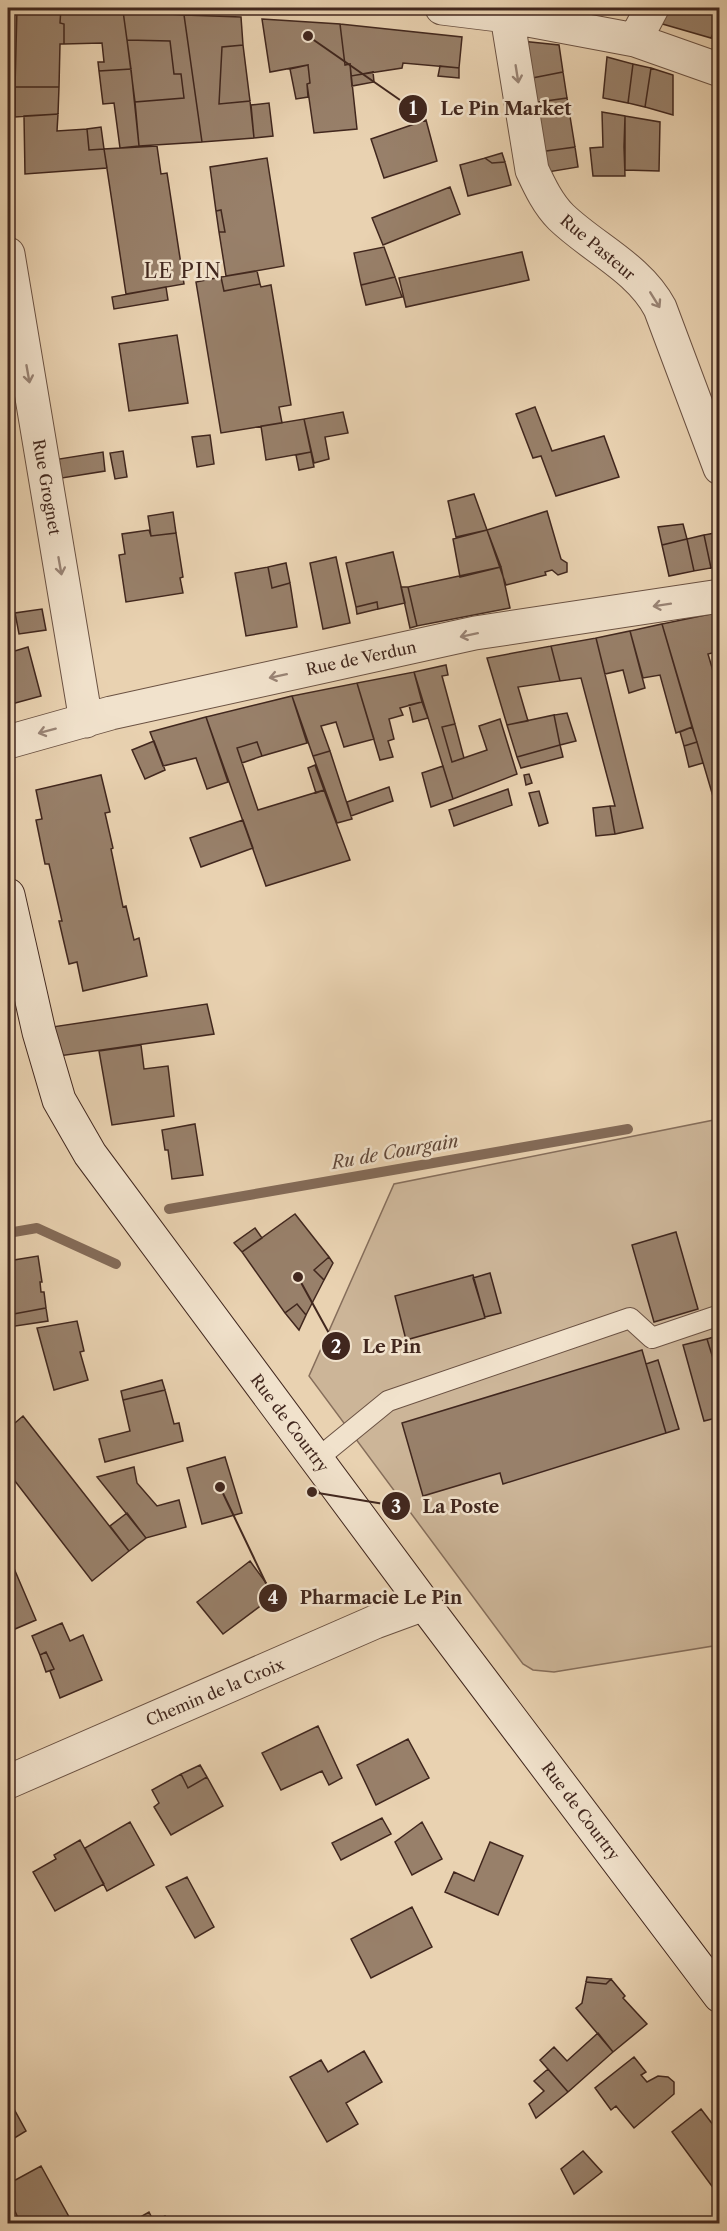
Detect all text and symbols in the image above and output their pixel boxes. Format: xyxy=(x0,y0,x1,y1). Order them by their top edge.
one-way arrow xyxy=(511,63,522,83)
callout: Le Pin Market xyxy=(398,91,583,127)
text: 1 xyxy=(409,98,417,120)
text: Le Pin Market xyxy=(441,98,572,120)
street label: Rue Pasteur xyxy=(556,210,640,284)
district label: LE PIN xyxy=(144,259,222,283)
one-way arrow xyxy=(649,291,661,308)
one-way arrow xyxy=(22,363,33,383)
street label: Rue Grognet xyxy=(29,437,65,537)
one-way arrow xyxy=(55,556,66,575)
one-way arrow xyxy=(652,599,672,610)
one-way arrow xyxy=(460,629,479,641)
street label: Rue de Verdun xyxy=(304,637,418,679)
one-way arrow xyxy=(269,671,289,682)
one-way arrow xyxy=(37,726,56,738)
water label: Ru de Courgain xyxy=(328,1130,460,1174)
callout: Le Pin xyxy=(321,1328,433,1364)
text: 2 xyxy=(331,1336,341,1358)
text: Le Pin xyxy=(363,1336,422,1358)
street label: Rue de Courtry xyxy=(247,1370,334,1477)
callout: La Poste xyxy=(381,1488,512,1524)
text: 3 xyxy=(391,1496,401,1518)
text: La Poste xyxy=(423,1496,500,1518)
callout: Pharmacie Le Pin xyxy=(258,1580,475,1616)
text: 4 xyxy=(268,1587,278,1609)
text: Pharmacie Le Pin xyxy=(300,1587,463,1609)
street label: Chemin de la Croix xyxy=(143,1654,288,1730)
street label: Rue de Courtry xyxy=(538,1758,625,1865)

